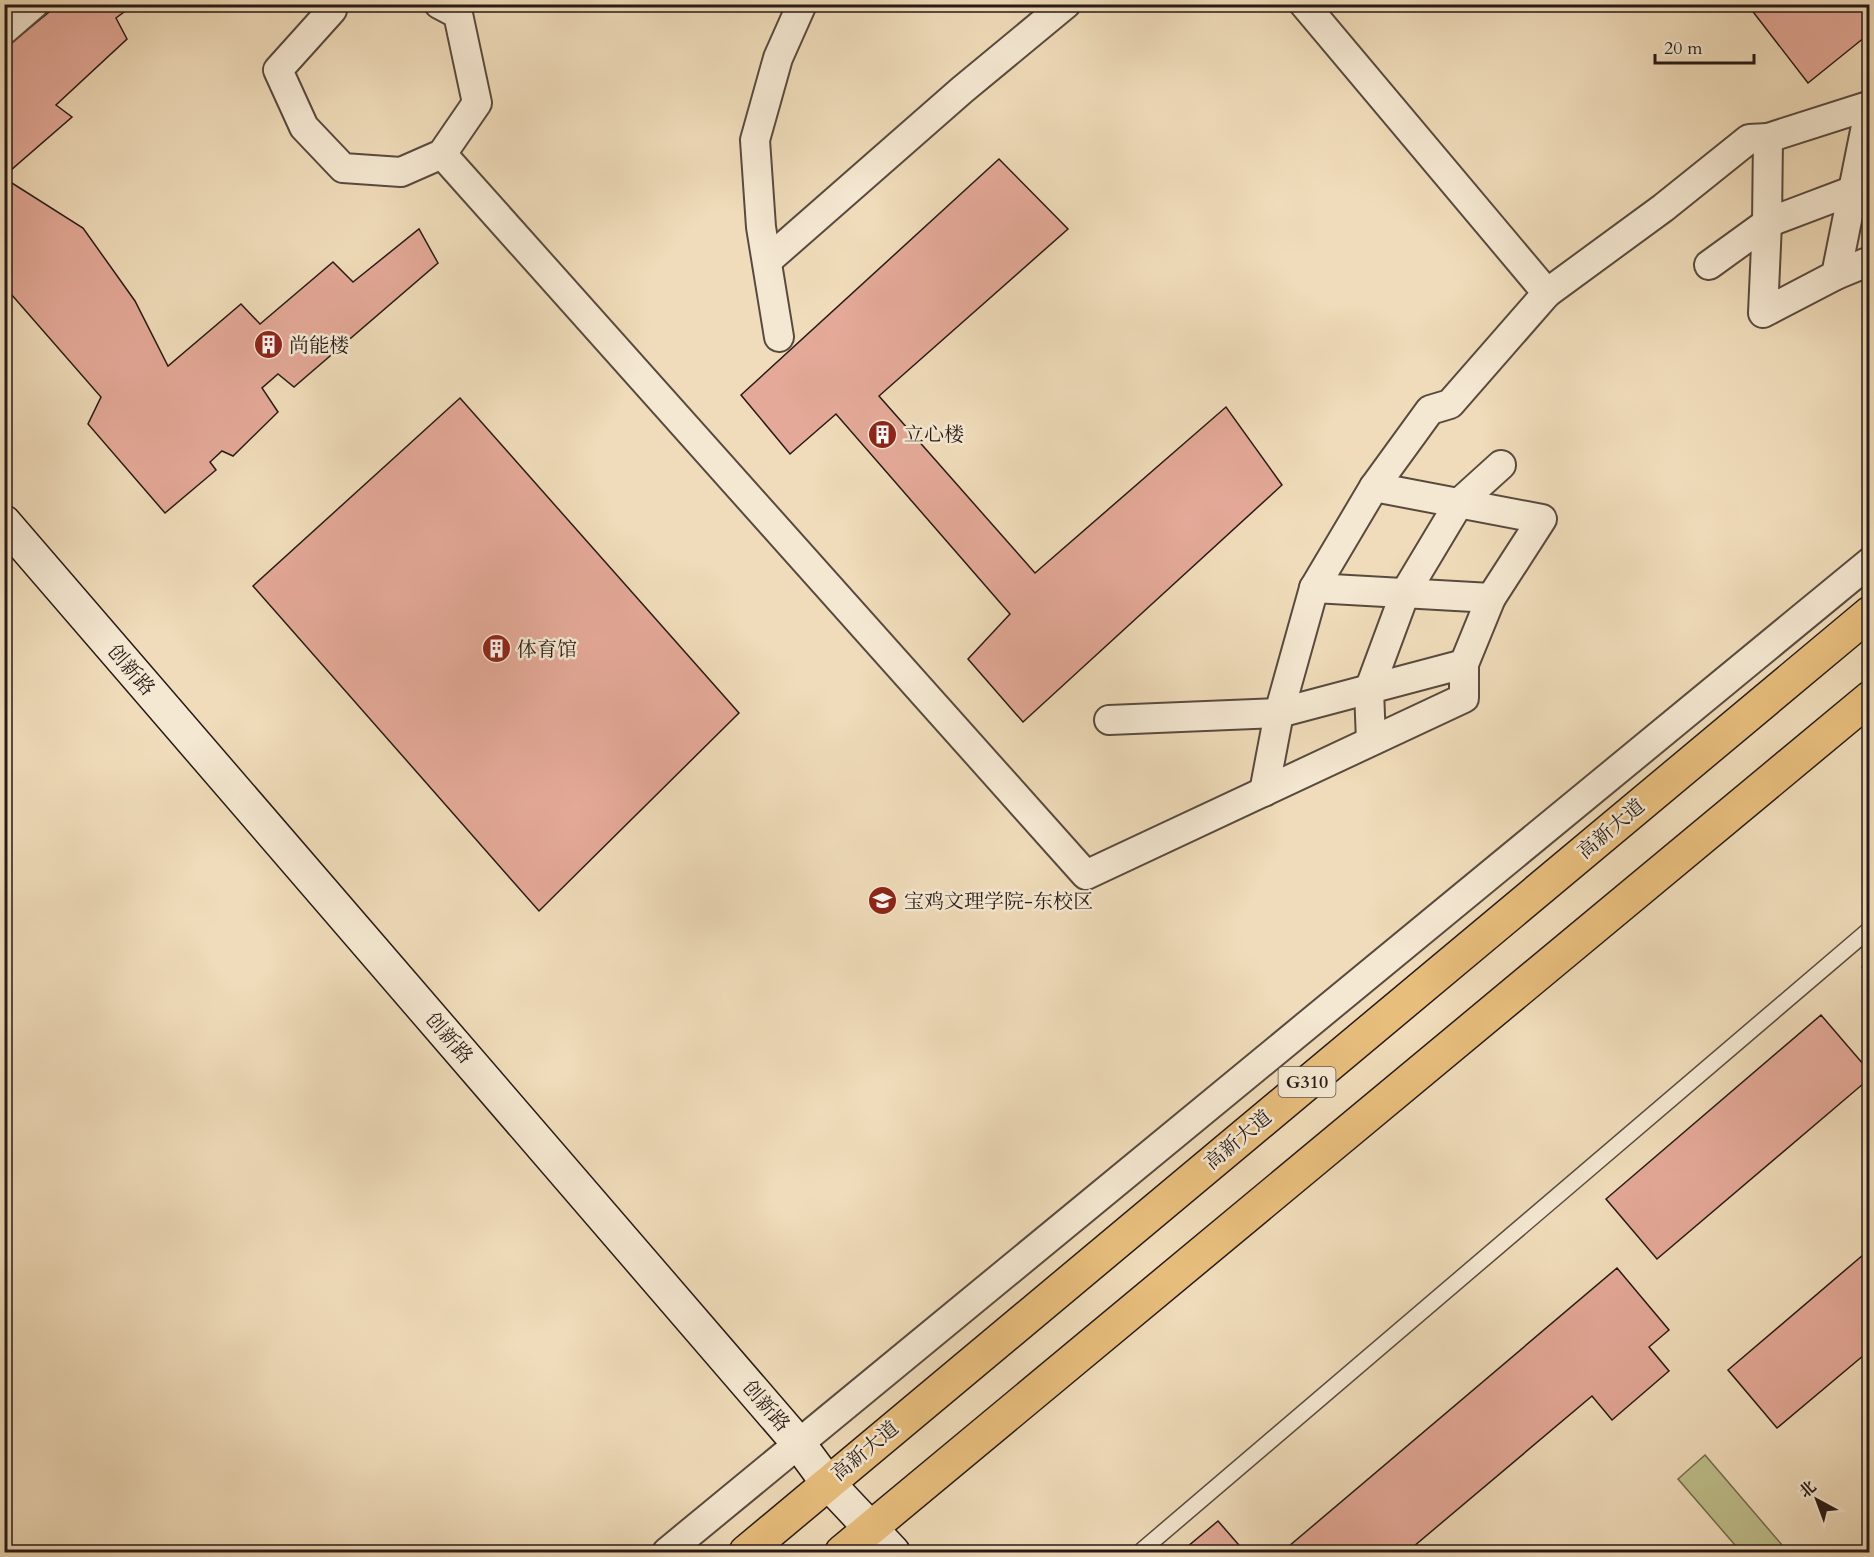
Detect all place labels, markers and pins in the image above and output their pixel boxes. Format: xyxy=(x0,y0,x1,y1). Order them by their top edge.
building icon: 尚能楼 xyxy=(252,329,284,361)
place label: 尚能楼 xyxy=(289,332,349,359)
building icon: 立心楼 xyxy=(867,418,899,450)
place label: 立心楼 xyxy=(904,421,964,448)
building icon: 体育馆 xyxy=(480,633,512,665)
place label: 体育馆 xyxy=(517,636,577,663)
school or university icon: 宝鸡文理学院-东校区 xyxy=(867,885,899,917)
place label: 宝鸡文理学院-东校区 xyxy=(904,888,1093,915)

